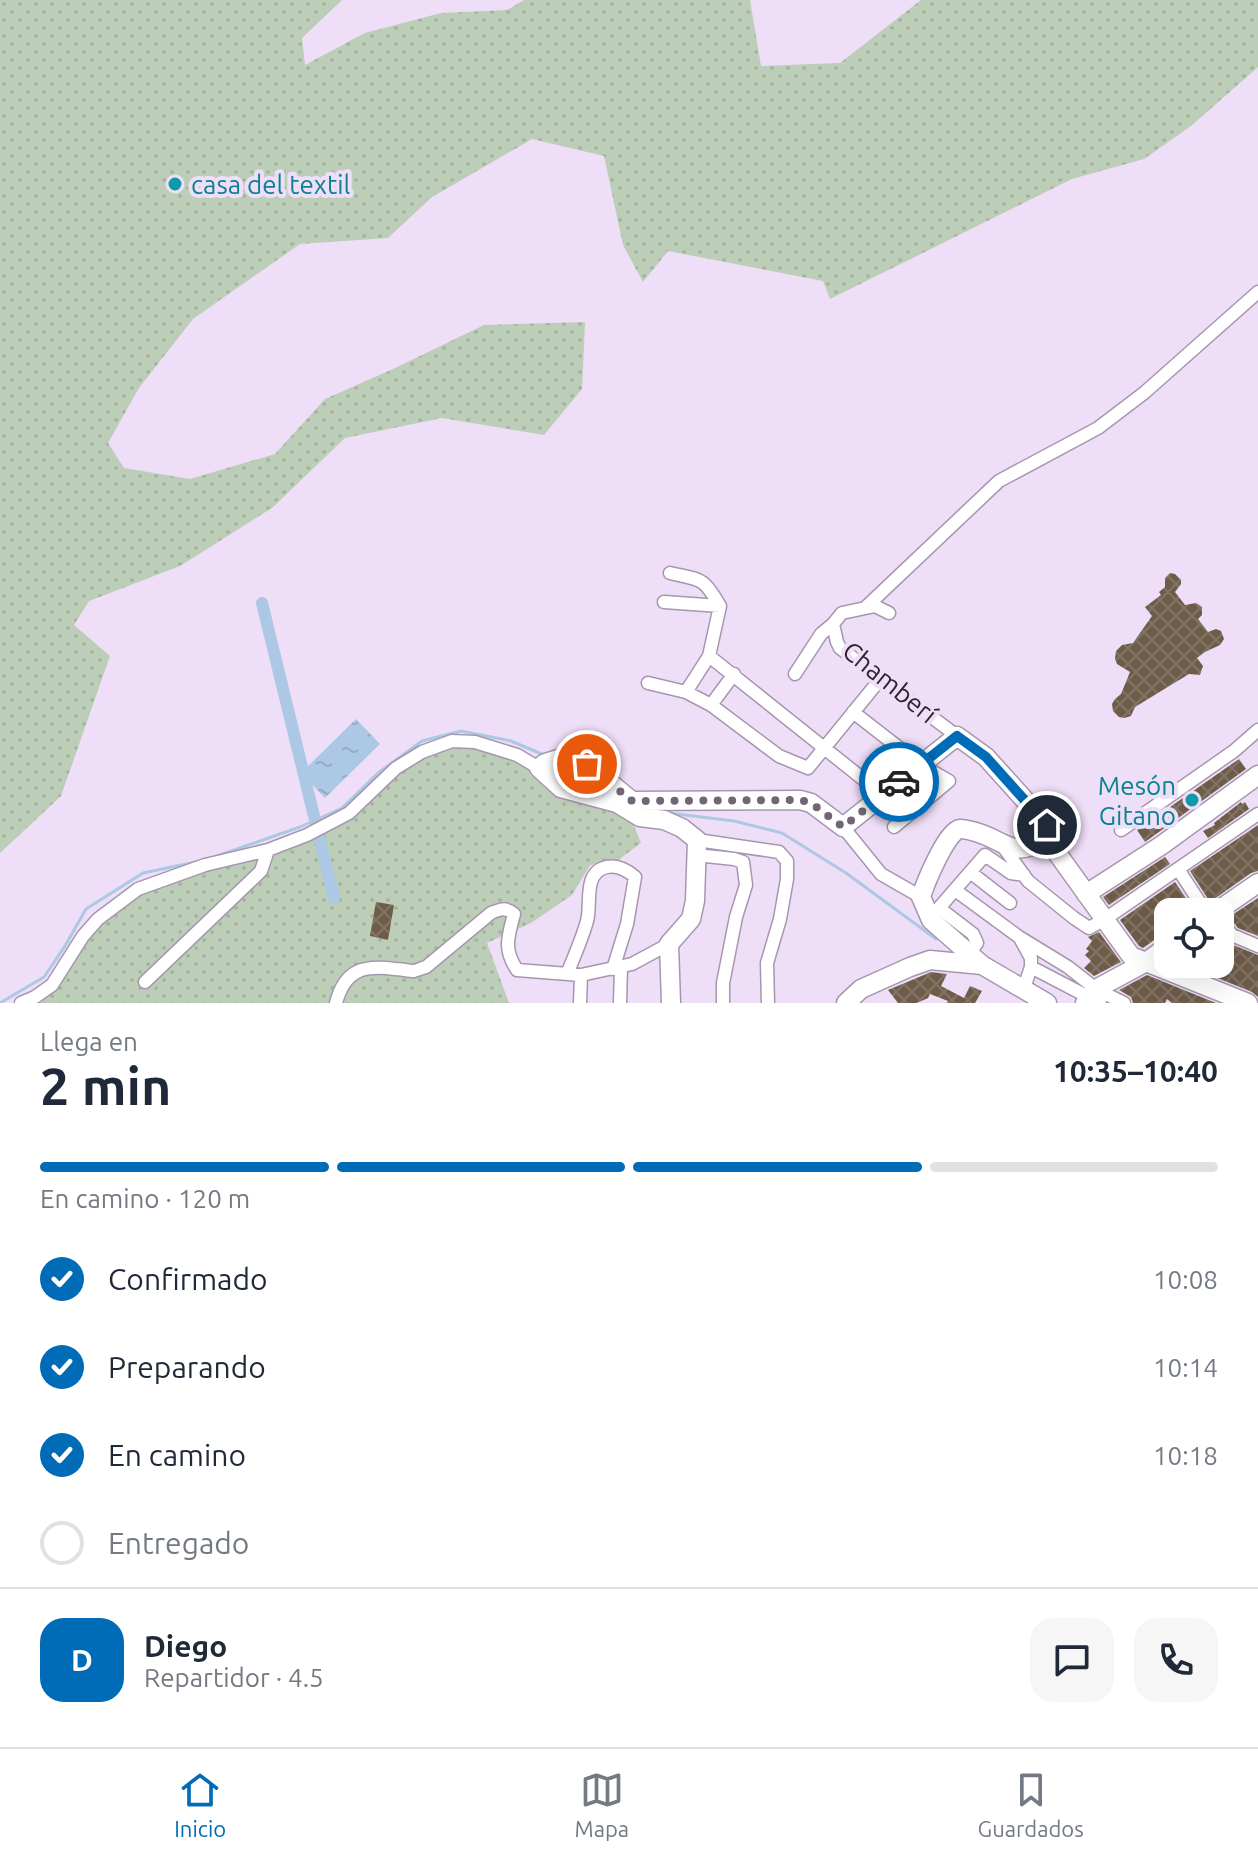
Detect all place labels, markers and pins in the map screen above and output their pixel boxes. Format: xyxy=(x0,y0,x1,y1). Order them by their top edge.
place label: casa del textil xyxy=(191,170,350,199)
marker: casa del textil xyxy=(166,175,184,193)
pin xyxy=(553,730,621,798)
place label: Mesón Gitano xyxy=(1098,771,1176,830)
pin xyxy=(1013,791,1081,859)
marker: Mesón Gitano xyxy=(1183,791,1201,809)

